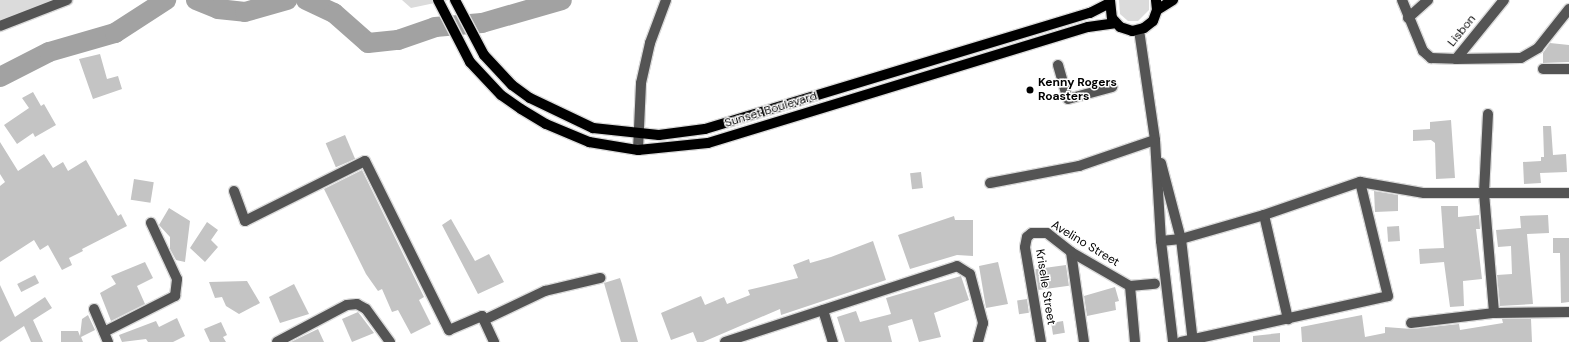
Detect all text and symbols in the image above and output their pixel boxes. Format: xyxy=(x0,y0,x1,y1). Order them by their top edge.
street label: Lisbon xyxy=(1445,12,1479,50)
place label: Kenny Rogers Roasters xyxy=(1038,76,1117,104)
marker: Kenny Rogers Roasters xyxy=(1025,85,1035,95)
street label: Sunset Boulevard xyxy=(723,89,819,131)
street label: Avelino Street xyxy=(1048,218,1122,270)
street label: Kriselle Street xyxy=(1032,248,1058,326)

